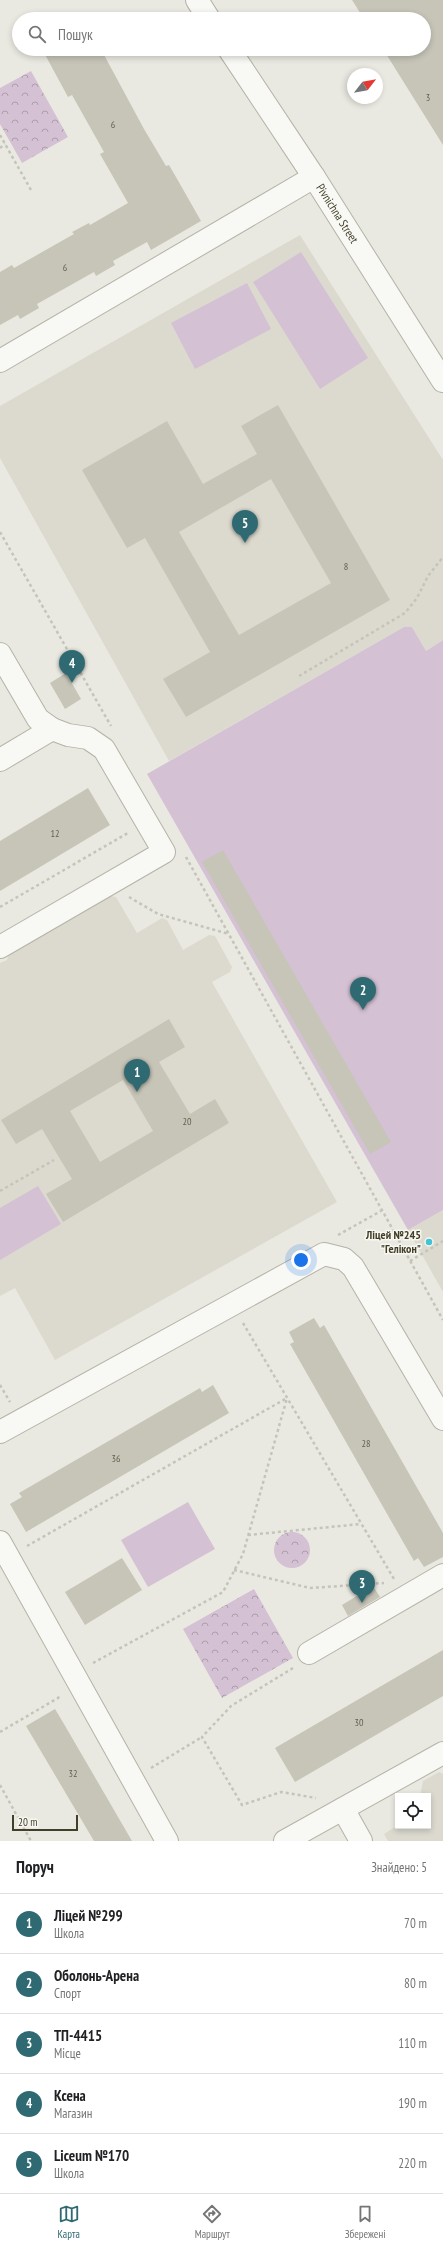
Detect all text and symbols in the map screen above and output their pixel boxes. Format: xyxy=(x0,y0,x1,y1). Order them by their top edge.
search box xyxy=(12,12,431,56)
icon: search xyxy=(26,23,48,45)
text: Пошук xyxy=(58,25,93,44)
north arrow xyxy=(347,68,383,104)
house number: 3 xyxy=(426,91,430,104)
house number: 6 xyxy=(111,118,116,131)
street label: Pivnichna Street xyxy=(313,181,362,247)
house number: 6 xyxy=(63,261,68,274)
pin: 5 xyxy=(232,510,258,543)
house number: 8 xyxy=(344,560,348,573)
pin: 4 xyxy=(59,650,85,683)
house number: 12 xyxy=(51,827,60,840)
pin: 2 xyxy=(350,977,376,1010)
pin: 1 xyxy=(124,1059,150,1092)
house number: 20 xyxy=(183,1115,192,1128)
place label: Ліцей №245 "Гелікон" xyxy=(365,1227,421,1256)
marker: Ліцей №245 "Гелікон" xyxy=(424,1237,434,1247)
your location xyxy=(291,1250,311,1270)
house number: 28 xyxy=(362,1437,371,1450)
house number: 36 xyxy=(112,1452,121,1465)
pin: 3 xyxy=(349,1570,375,1603)
house number: 30 xyxy=(355,1716,364,1729)
house number: 32 xyxy=(69,1767,78,1780)
map controls xyxy=(395,1793,431,1829)
button: locate xyxy=(395,1793,431,1829)
scale bar xyxy=(12,1813,78,1832)
text: 20 m xyxy=(18,1815,37,1829)
text: Поруч xyxy=(16,1856,54,1878)
text: Знайдено: 5 xyxy=(371,1859,427,1876)
text: Ліцей №299 xyxy=(54,1906,123,1925)
text: 1 xyxy=(26,1915,32,1932)
text: 70 m xyxy=(404,1915,427,1932)
text: Школа xyxy=(54,1925,84,1942)
text: Оболонь-Арена xyxy=(54,1966,139,1985)
text: 2 xyxy=(26,1975,32,1992)
text: 80 m xyxy=(404,1975,427,1992)
text: Спорт xyxy=(54,1985,81,2002)
text: ТП-4415 xyxy=(54,2026,102,2045)
text: 3 xyxy=(26,2035,32,2052)
text: 110 m xyxy=(398,2035,427,2052)
text: Місце xyxy=(54,2045,81,2062)
text: Ксена xyxy=(54,2086,86,2105)
text: 4 xyxy=(26,2095,32,2112)
text: 190 m xyxy=(398,2095,427,2112)
text: Магазин xyxy=(54,2105,92,2122)
text: Liceum №170 xyxy=(54,2146,129,2165)
text: 5 xyxy=(26,2155,32,2172)
text: 220 m xyxy=(398,2155,427,2172)
text: Школа xyxy=(54,2165,84,2182)
tab: Карта xyxy=(57,2203,80,2241)
tab: Маршрут xyxy=(195,2203,230,2241)
tab: Збережені xyxy=(345,2203,386,2241)

